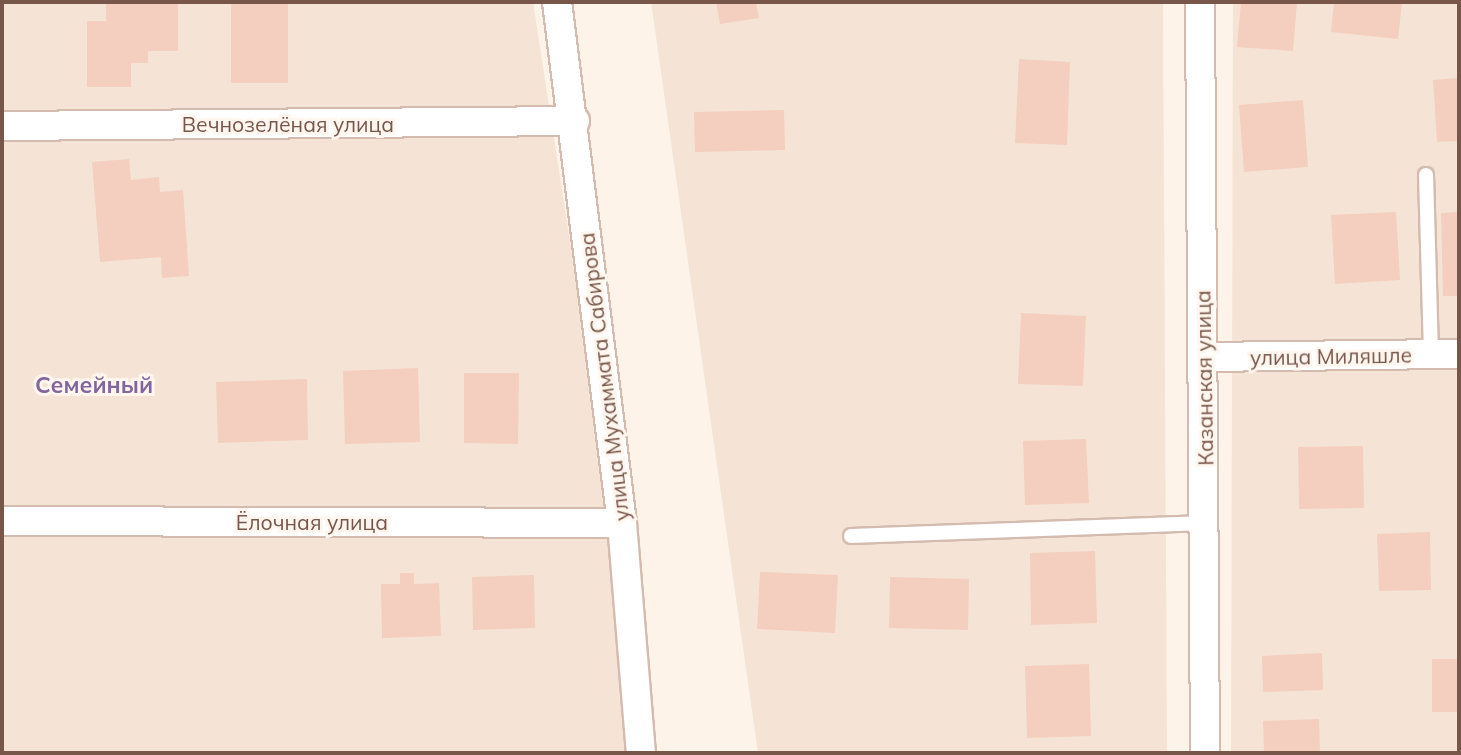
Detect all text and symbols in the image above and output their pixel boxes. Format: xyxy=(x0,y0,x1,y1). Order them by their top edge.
street label: Вечнозелёная улица xyxy=(182,111,394,137)
street label: улица Мухаммата Сабирова xyxy=(574,231,634,523)
street label: Казанская улица xyxy=(1190,290,1218,466)
street label: улица Миляшле xyxy=(1250,342,1412,370)
district label: Семейный xyxy=(35,371,153,399)
street label: Ёлочная улица xyxy=(236,509,388,535)

